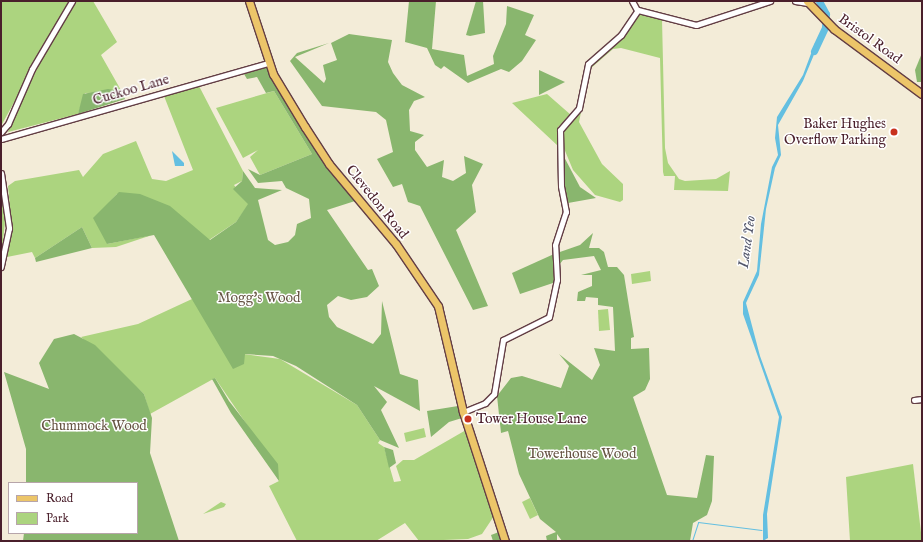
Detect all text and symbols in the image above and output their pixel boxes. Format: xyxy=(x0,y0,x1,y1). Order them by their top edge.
street label: Bristol Road xyxy=(835,10,905,68)
street label: Cuckoo Lane xyxy=(91,71,171,109)
place label: Baker Hughes Overflow Parking xyxy=(784,116,886,148)
marker: Baker Hughes Overflow Parking xyxy=(889,127,899,137)
street label: Clevedon Road xyxy=(342,162,412,242)
water label: Land Yeo xyxy=(734,215,760,269)
park label: Mogg's Wood xyxy=(218,290,300,306)
place label: Tower House Lane xyxy=(476,411,587,427)
marker: Tower House Lane xyxy=(463,414,473,424)
park label: Chummock Wood xyxy=(41,418,147,434)
park label: Towerhouse Wood xyxy=(528,446,636,462)
legend xyxy=(8,482,138,534)
text: Road xyxy=(46,491,73,506)
text: Park xyxy=(46,511,69,526)

